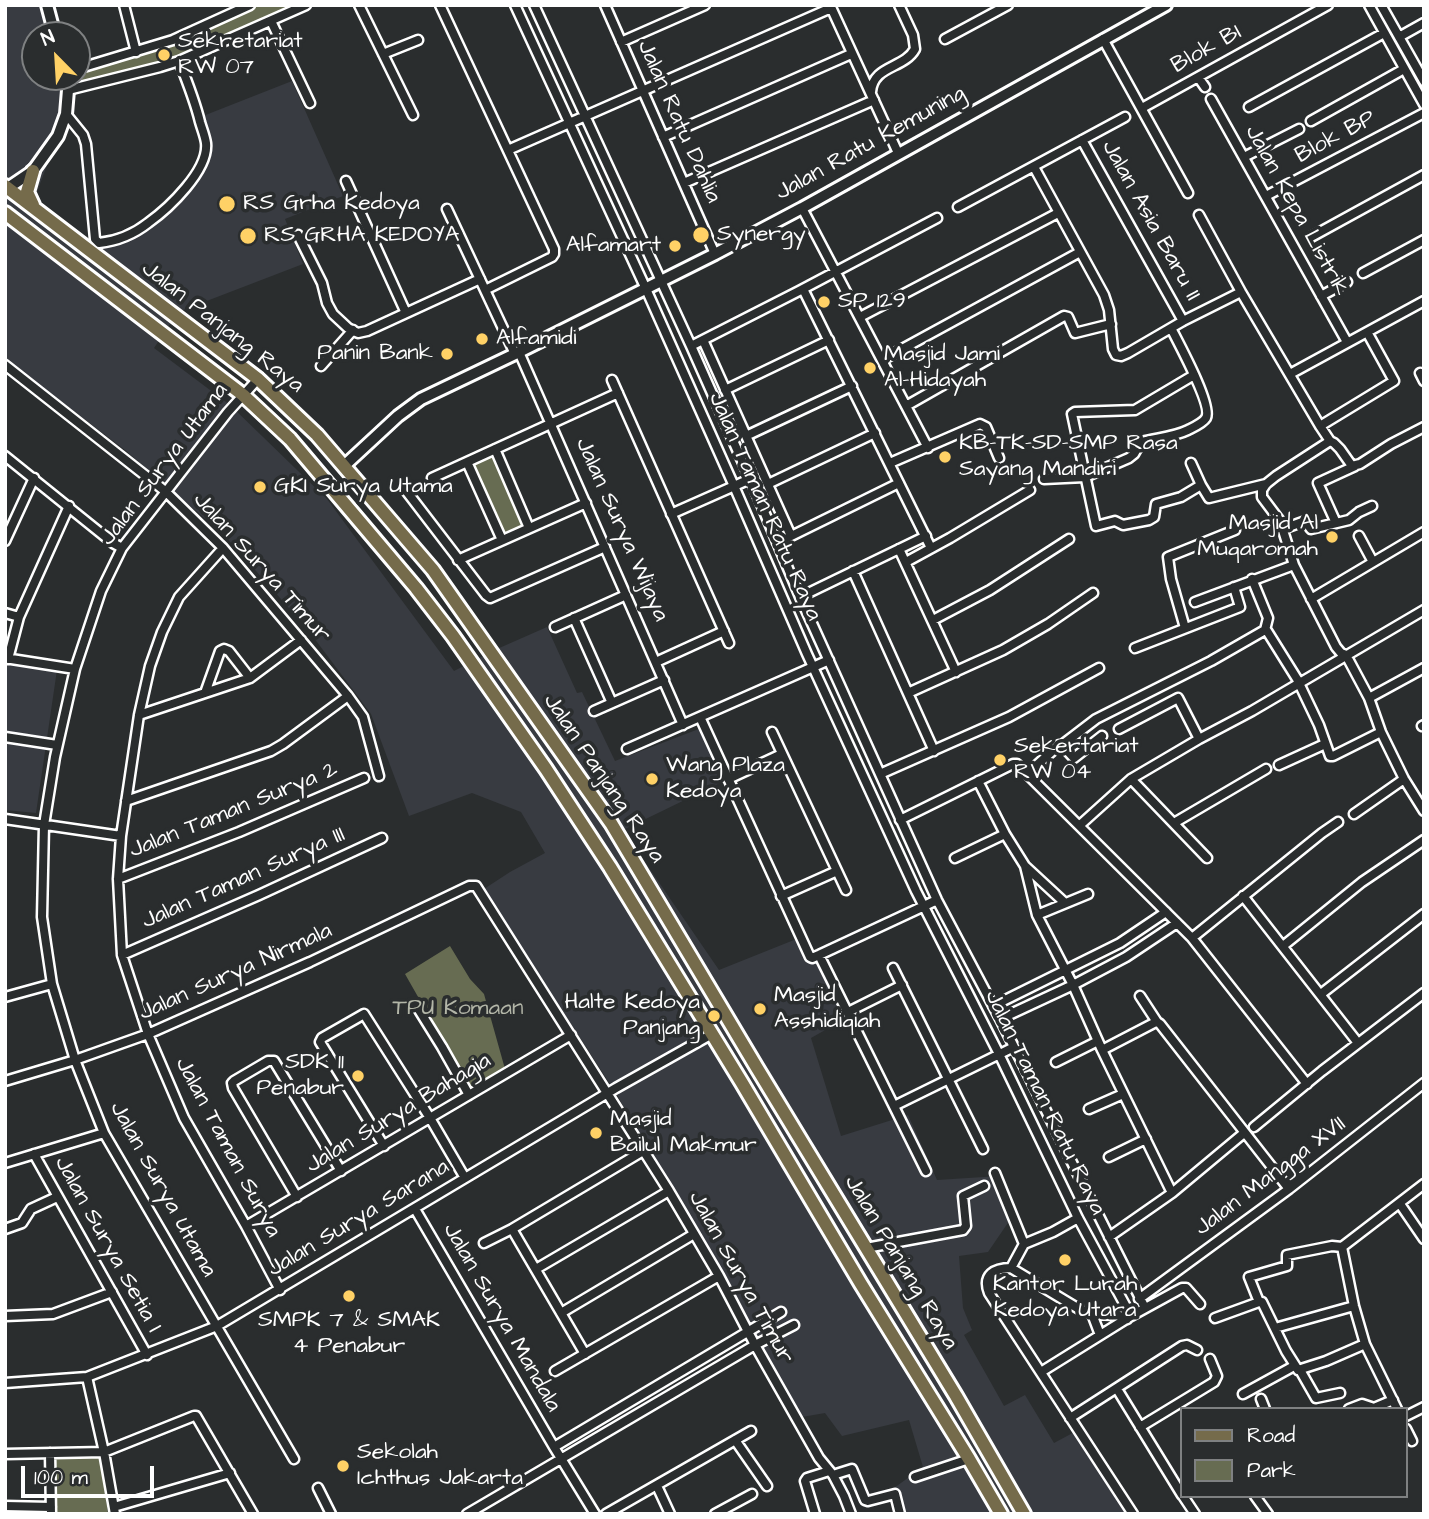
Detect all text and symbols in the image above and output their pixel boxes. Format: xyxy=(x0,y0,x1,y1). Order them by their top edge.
street label: Blok BI xyxy=(1167,19,1247,81)
north arrow xyxy=(21,21,91,91)
text: N xyxy=(37,23,59,53)
place label: Sekretariat RW 07 xyxy=(178,28,303,82)
street label: Jalan Ratu Dahlia xyxy=(630,36,726,208)
marker: Sekretariat RW 07 xyxy=(156,47,172,63)
street label: Jalan Ratu Kemuning xyxy=(771,80,971,208)
street label: Blok BP xyxy=(1291,105,1381,171)
street label: Jalan Kepa Listrik xyxy=(1238,121,1354,301)
street label: Jalan Asia Baru II xyxy=(1094,136,1206,306)
place label: RS Grha Kedoya xyxy=(243,190,420,218)
marker: RS Grha Kedoya xyxy=(217,194,237,214)
place label: Synergy xyxy=(717,221,806,249)
place label: RS GRHA KEDOYA xyxy=(264,222,459,250)
marker: Synergy xyxy=(691,225,711,245)
marker: RS GRHA KEDOYA xyxy=(238,226,258,246)
place label: Alfamart xyxy=(566,232,661,260)
marker: Alfamart xyxy=(667,238,683,254)
street label: Jalan Panjang Raya xyxy=(135,256,309,400)
place label: SP 129 xyxy=(838,288,906,316)
marker: SP 129 xyxy=(816,294,832,310)
place label: Alfamidi xyxy=(496,325,576,353)
marker: Alfamidi xyxy=(474,331,490,347)
place label: Panin Bank xyxy=(317,340,433,368)
place label: Masjid Jami Al-Hidayah xyxy=(884,341,1000,395)
marker: Panin Bank xyxy=(439,346,455,362)
marker: Masjid Jami Al-Hidayah xyxy=(862,360,878,376)
street label: Jalan Surya Utama xyxy=(95,378,235,552)
street label: Jalan Taman Ratu Raya xyxy=(701,389,827,625)
place label: KB-TK-SD-SMP Rasa Sayang Mandiri xyxy=(959,430,1178,484)
street label: Jalan Surya Wijaya xyxy=(568,434,674,626)
marker: KB-TK-SD-SMP Rasa Sayang Mandiri xyxy=(937,449,953,465)
place label: GKI Surya Utama xyxy=(274,473,453,501)
marker: GKI Surya Utama xyxy=(252,479,268,495)
street label: Jalan Surya Timur xyxy=(186,487,336,649)
place label: Masjid Al Muqaromah xyxy=(1197,510,1318,564)
marker: Masjid Al Muqaromah xyxy=(1324,529,1340,545)
street label: Jalan Panjang Raya xyxy=(536,689,670,869)
place label: Sekertariat RW 04 xyxy=(1014,733,1139,787)
place label: Wang Plaza Kedoya xyxy=(666,752,785,806)
marker: Sekertariat RW 04 xyxy=(992,752,1008,768)
street label: Jalan Taman Surya 2 xyxy=(126,757,342,865)
marker: Wang Plaza Kedoya xyxy=(644,771,660,787)
street label: Jalan Taman Surya III xyxy=(138,822,350,936)
street label: Jalan Surya Nirmala xyxy=(135,918,337,1028)
place label: Masjid Asshidiqiah xyxy=(774,982,880,1036)
street label: Jalan Taman Ratu Raya xyxy=(977,986,1111,1220)
place label: Halte Kedoya Panjang xyxy=(564,989,700,1043)
park label: TPU Komaan xyxy=(393,995,523,1023)
marker: Masjid Asshidiqiah xyxy=(752,1001,768,1017)
marker: Halte Kedoya Panjang xyxy=(706,1008,722,1024)
street label: Jalan Surya Bahagia xyxy=(302,1048,496,1180)
place label: SDK 11 Penabur xyxy=(256,1049,344,1103)
street label: Jalan Taman Surya xyxy=(168,1053,286,1243)
marker: SDK 11 Penabur xyxy=(350,1068,366,1084)
street label: Jalan Surya Utama xyxy=(102,1098,222,1282)
place label: Masjid Bailul Makmur xyxy=(610,1106,757,1160)
street label: Jalan Mangga XVII xyxy=(1190,1111,1352,1243)
marker: Masjid Bailul Makmur xyxy=(588,1125,604,1141)
street label: Jalan Surya Setia I xyxy=(47,1152,167,1338)
street label: Jalan Surya Sarana xyxy=(263,1154,455,1284)
street label: Jalan Panjang Raya xyxy=(837,1171,963,1355)
street label: Jalan Surya Timur xyxy=(681,1187,799,1369)
street label: Jalan Surya Mandala xyxy=(436,1219,566,1417)
marker: Kantor Lurah Kedoya Utara xyxy=(1057,1252,1073,1268)
place label: Kantor Lurah Kedoya Utara xyxy=(993,1271,1137,1325)
marker: SMPK 7 & SMAK 4 Penabur xyxy=(341,1288,357,1304)
place label: SMPK 7 & SMAK 4 Penabur xyxy=(258,1307,440,1361)
legend xyxy=(1180,1407,1408,1498)
text: Road xyxy=(1247,1421,1295,1450)
place label: Sekolah Ichthus Jakarta xyxy=(357,1439,523,1493)
scale bar xyxy=(24,1452,158,1496)
text: Park xyxy=(1247,1456,1296,1485)
marker: Sekolah Ichthus Jakarta xyxy=(335,1458,351,1474)
text: 100 m xyxy=(34,1463,88,1492)

